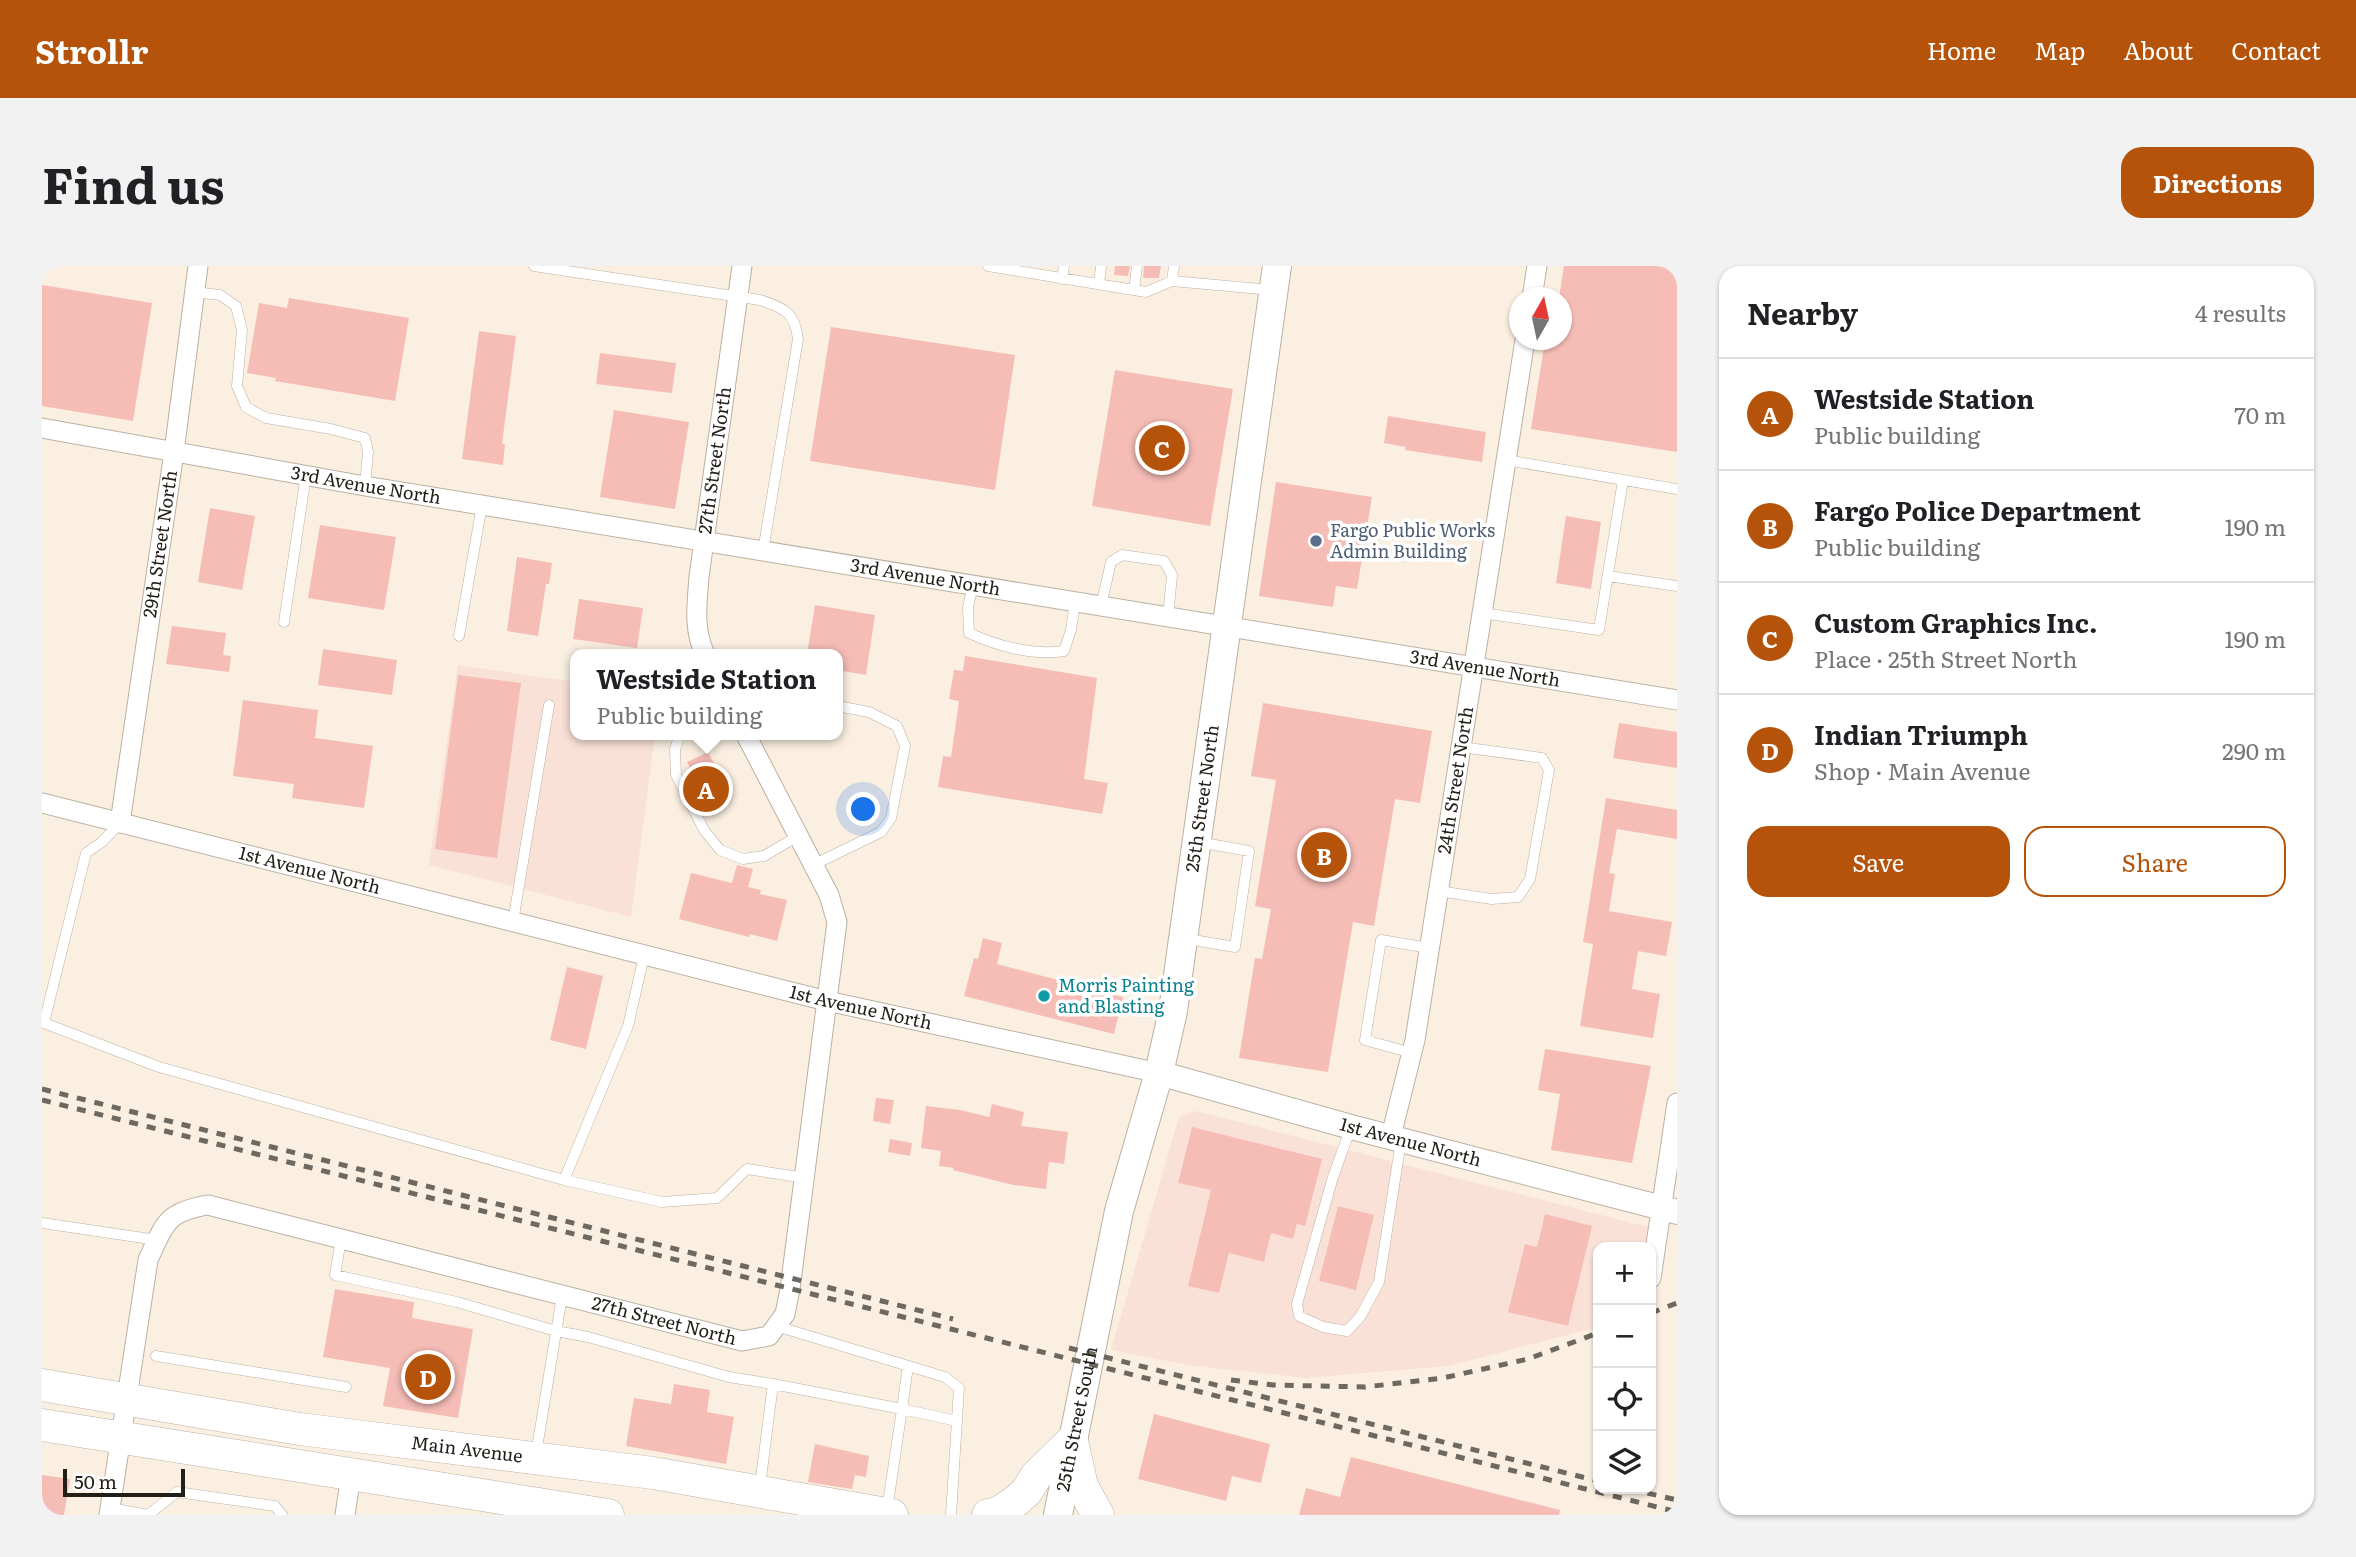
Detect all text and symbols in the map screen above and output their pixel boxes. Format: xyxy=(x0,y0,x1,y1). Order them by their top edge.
text: Strollr xyxy=(35,25,149,74)
text: Home xyxy=(1927,32,1996,67)
text: Map xyxy=(2034,32,2085,67)
text: About xyxy=(2123,32,2193,67)
text: Contact xyxy=(2231,32,2321,67)
text: Find us xyxy=(42,146,225,219)
button: Directions xyxy=(2121,147,2314,218)
north arrow xyxy=(1509,287,1572,350)
text: Nearby xyxy=(1747,290,1858,334)
text: 4 results xyxy=(2195,295,2286,329)
text: Westside Station xyxy=(1814,378,2034,417)
street label: 27th Street North xyxy=(690,385,737,535)
text: A xyxy=(1761,397,1779,431)
text: 70 m xyxy=(2234,397,2286,431)
text: Public building xyxy=(1814,417,1980,451)
pin: C xyxy=(1139,422,1185,474)
street label: 3rd Avenue North xyxy=(289,458,443,510)
street label: 29th Street North xyxy=(135,468,183,619)
text: Fargo Police Department xyxy=(1814,490,2141,529)
text: B xyxy=(1762,509,1778,543)
text: 190 m xyxy=(2224,509,2286,543)
place label: Fargo Public Works Admin Building xyxy=(1330,516,1495,564)
text: Public building xyxy=(1814,529,1980,563)
marker: Fargo Public Works Admin Building xyxy=(1308,533,1324,549)
street label: 3rd Avenue North xyxy=(849,550,1003,601)
text: Custom Graphics Inc. xyxy=(1814,602,2097,641)
text: C xyxy=(1762,621,1778,655)
text: 190 m xyxy=(2224,621,2286,655)
text: Place · 25th Street North xyxy=(1814,641,2078,675)
street label: 3rd Avenue North xyxy=(1408,642,1562,693)
popup xyxy=(570,649,843,740)
text: Westside Station xyxy=(596,658,817,697)
text: Public building xyxy=(596,697,763,731)
street label: 24th Street North xyxy=(1429,704,1479,856)
text: Indian Triumph xyxy=(1814,714,2028,753)
street label: 25th Street North xyxy=(1178,723,1225,874)
text: D xyxy=(1761,733,1779,767)
text: 290 m xyxy=(2222,733,2286,767)
text: Shop · Main Avenue xyxy=(1814,753,2030,787)
pin: A xyxy=(683,763,729,815)
your location xyxy=(846,792,880,826)
button: Save xyxy=(1747,826,2010,897)
button: Share xyxy=(2024,826,2286,897)
pin: B xyxy=(1301,829,1347,881)
street label: 1st Avenue North xyxy=(236,838,384,900)
place label: Morris Painting and Blasting xyxy=(1058,971,1195,1019)
street label: 1st Avenue North xyxy=(787,977,935,1035)
marker: Morris Painting and Blasting xyxy=(1036,988,1052,1004)
street label: 1st Avenue North xyxy=(1337,1110,1485,1172)
map controls xyxy=(1593,1242,1656,1494)
button: + xyxy=(1593,1242,1656,1305)
street label: 27th Street North xyxy=(589,1288,740,1351)
button: − xyxy=(1593,1305,1656,1368)
street label: 25th Street South xyxy=(1048,1344,1104,1494)
pin: D xyxy=(405,1351,451,1403)
button: locate xyxy=(1593,1368,1656,1431)
street label: Main Avenue xyxy=(410,1428,525,1469)
button: layers xyxy=(1593,1431,1656,1494)
scale bar xyxy=(63,1466,186,1498)
text: 50 m xyxy=(74,1467,117,1495)

